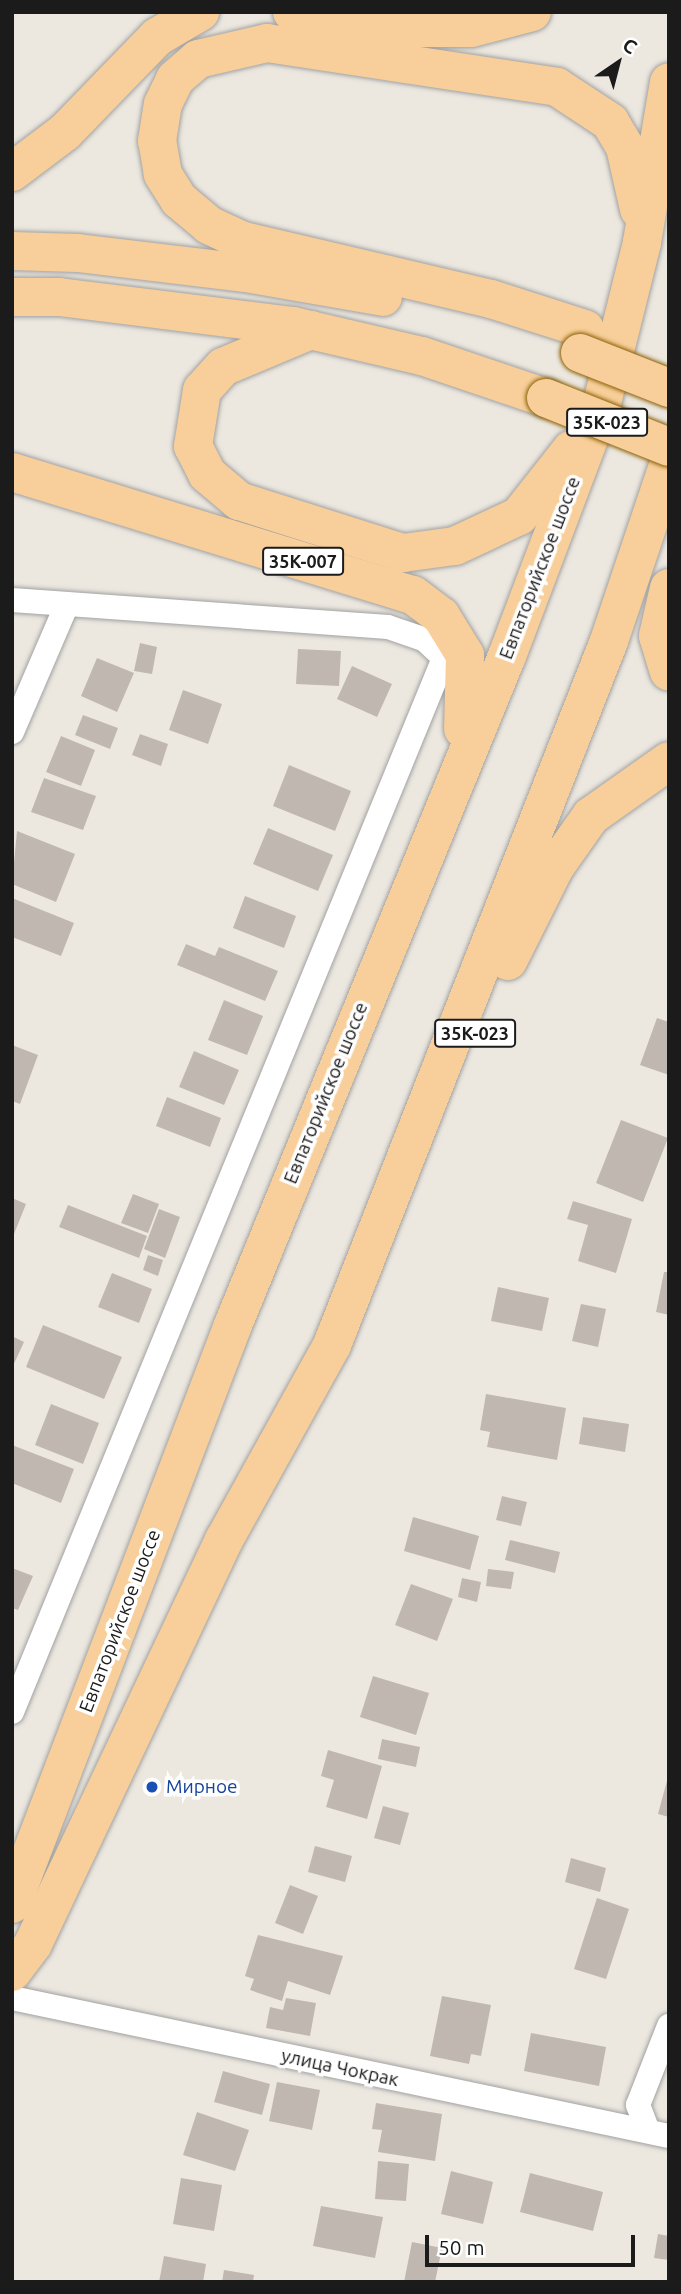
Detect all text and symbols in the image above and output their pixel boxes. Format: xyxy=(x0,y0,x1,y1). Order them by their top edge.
north arrow xyxy=(583,28,653,98)
text: С xyxy=(619,33,641,58)
road number: 35К-023 xyxy=(565,408,649,436)
street label: Евпаторийское шоссе xyxy=(495,473,585,663)
road number: 35К-007 xyxy=(261,546,345,576)
street label: Евпаторийское шоссе xyxy=(279,999,373,1187)
road number: 35К-023 xyxy=(433,1018,517,1048)
street label: Евпаторийское шоссе xyxy=(75,1526,165,1716)
place label: Мирное xyxy=(166,1776,238,1798)
marker: Мирное xyxy=(144,1779,160,1795)
street label: улица Чокрак xyxy=(279,2044,401,2092)
scale bar xyxy=(429,2220,639,2264)
text: 50 m xyxy=(438,2235,485,2259)

